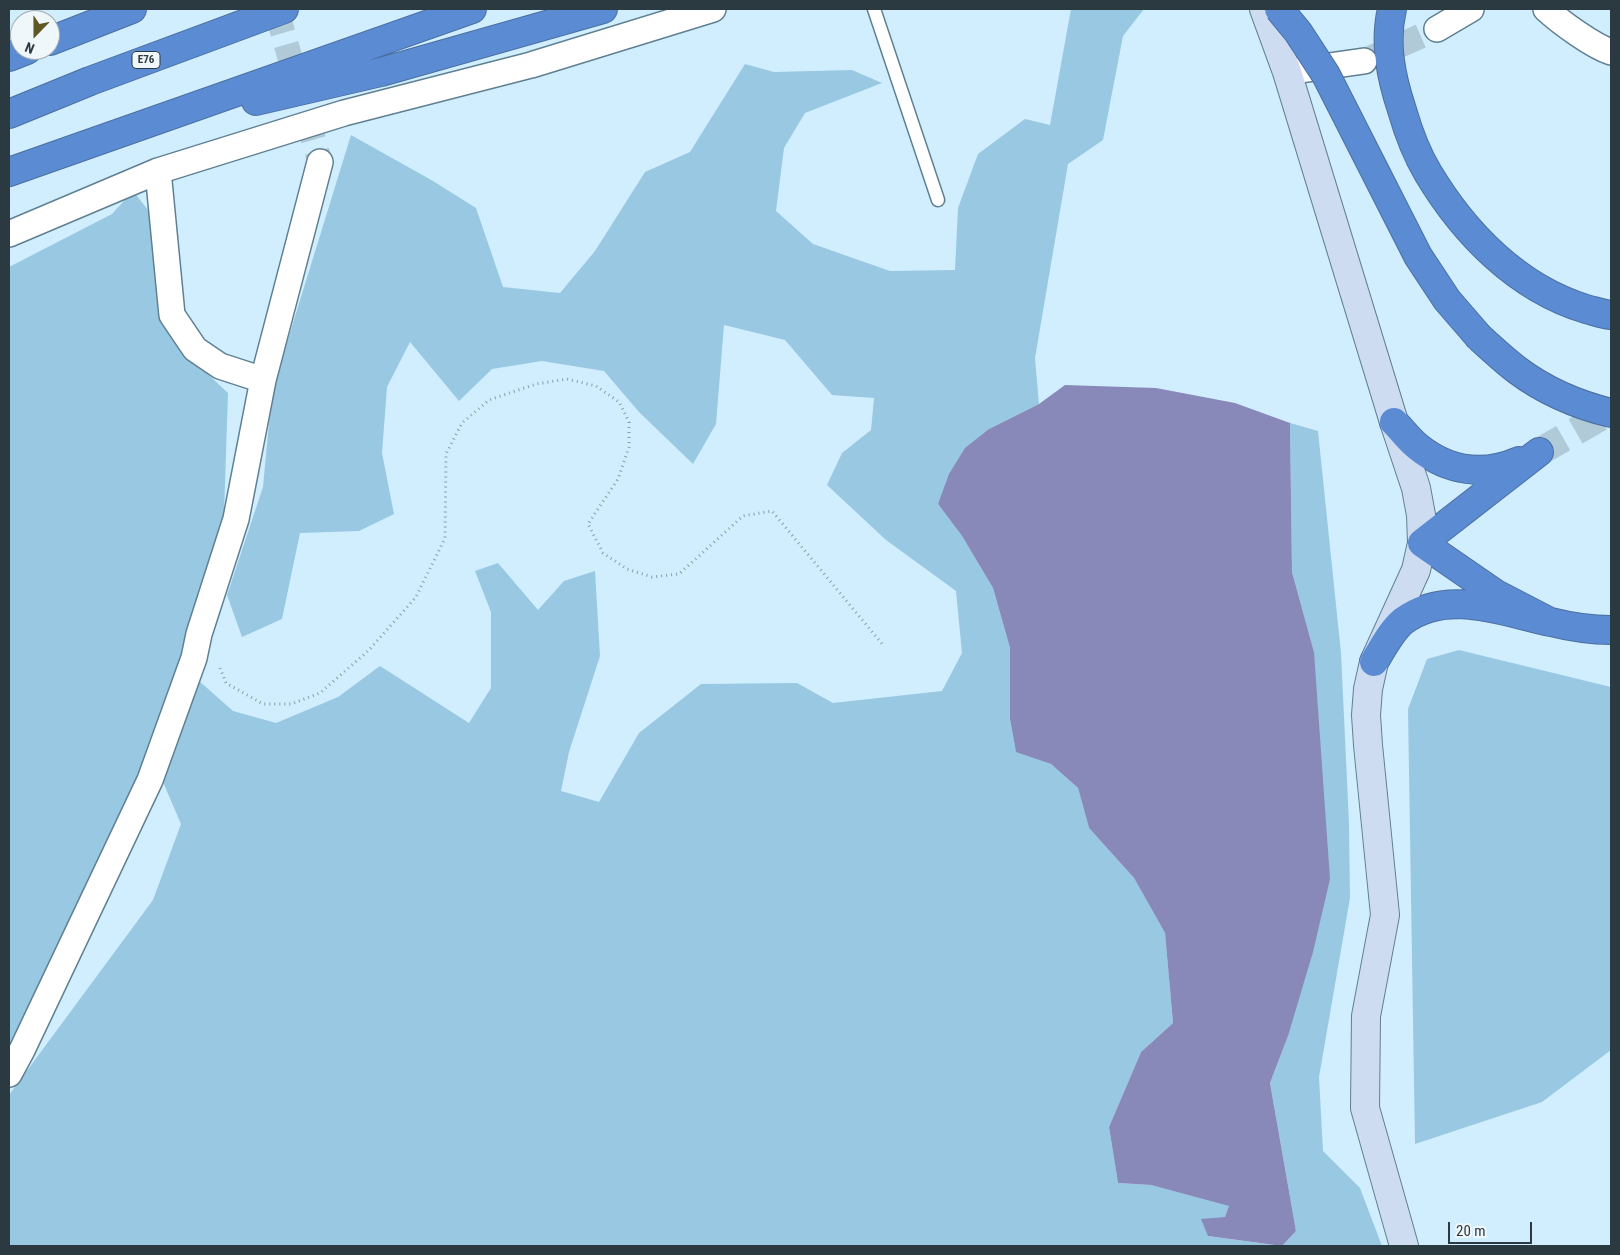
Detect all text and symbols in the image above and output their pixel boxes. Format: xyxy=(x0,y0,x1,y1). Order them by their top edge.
north arrow xyxy=(10,10,60,60)
text: N xyxy=(23,39,37,57)
road number: E76 xyxy=(132,52,160,68)
scale bar xyxy=(1450,1212,1534,1244)
text: 20 m xyxy=(1456,1222,1486,1240)

